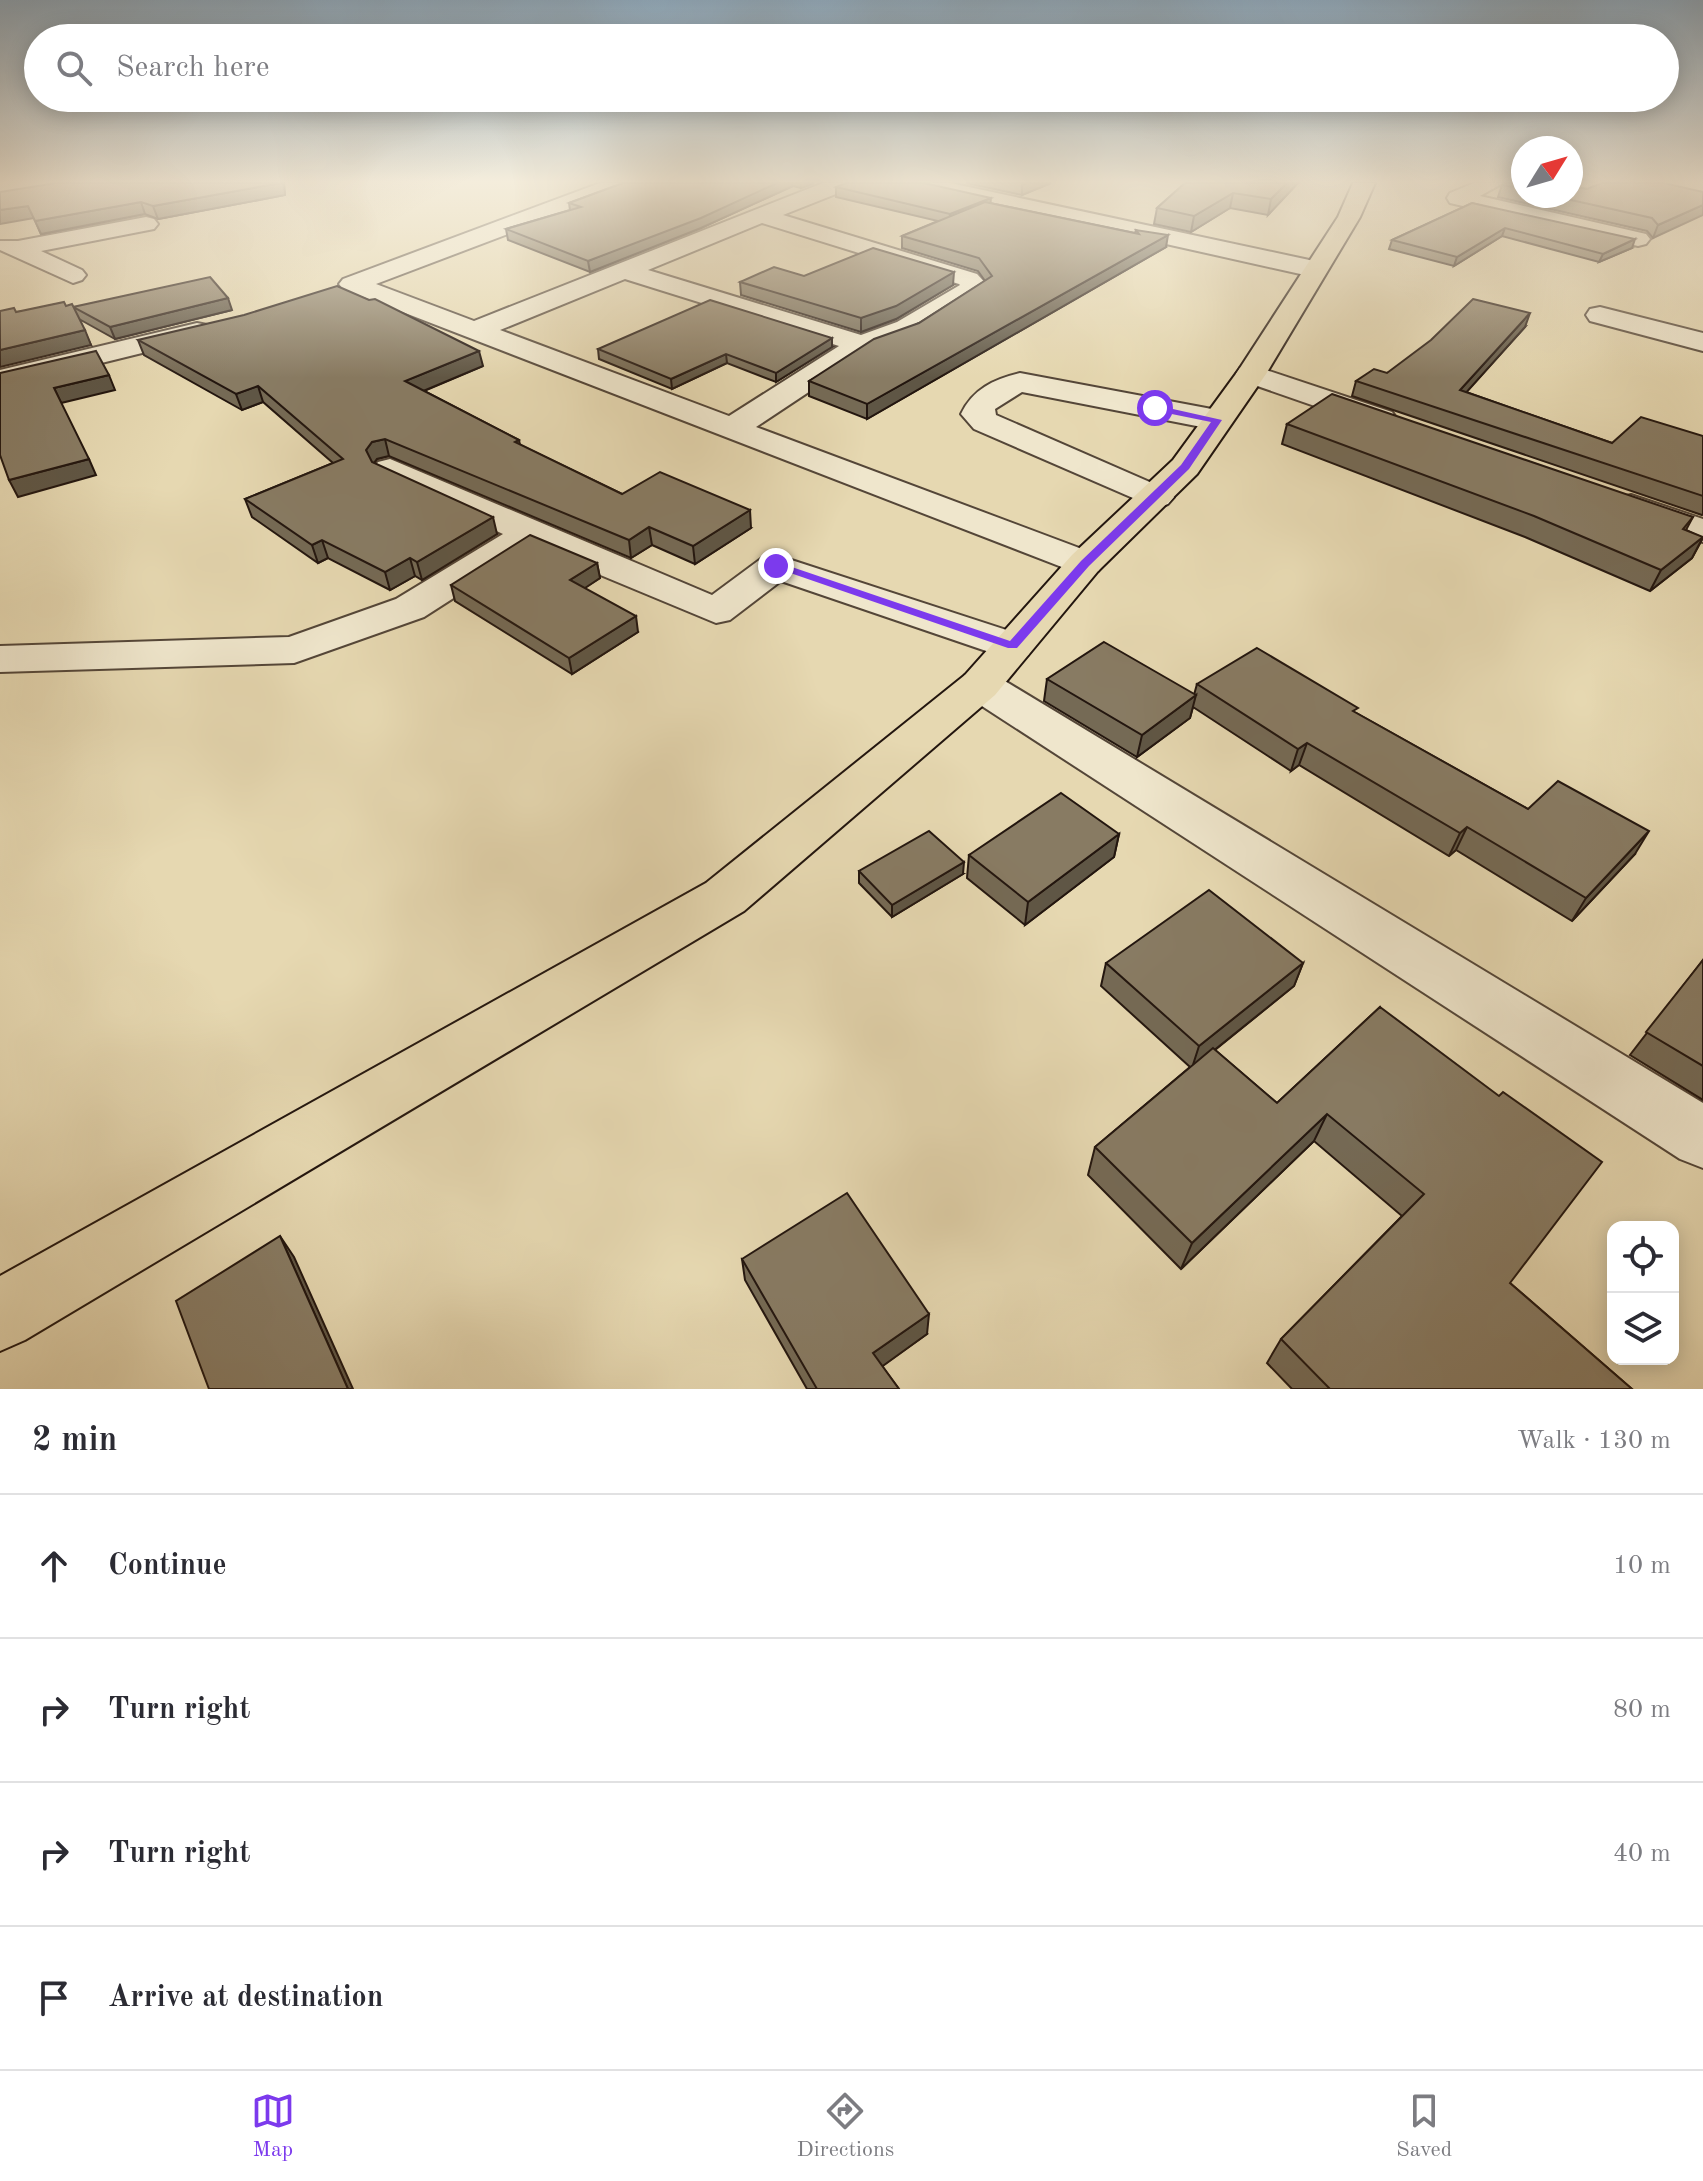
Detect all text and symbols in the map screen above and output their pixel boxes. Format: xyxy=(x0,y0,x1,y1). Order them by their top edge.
search box xyxy=(24,24,1679,112)
icon: search xyxy=(52,46,96,90)
text: Search here xyxy=(116,53,270,83)
north arrow xyxy=(1511,136,1583,208)
route start xyxy=(1137,390,1173,426)
route end xyxy=(758,548,794,584)
map controls xyxy=(1607,1221,1679,1365)
button: locate xyxy=(1607,1221,1679,1293)
button: layers xyxy=(1607,1293,1679,1365)
text: 2 min xyxy=(32,1424,117,1458)
text: Walk · 130 m xyxy=(1517,1428,1671,1454)
icon: ahead xyxy=(32,1544,76,1588)
text: Continue xyxy=(108,1551,227,1581)
text: 10 m xyxy=(1613,1553,1671,1579)
icon: right xyxy=(32,1688,76,1732)
text: Turn right xyxy=(108,1695,250,1725)
text: 80 m xyxy=(1613,1697,1671,1723)
icon: right xyxy=(32,1832,76,1876)
text: Turn right xyxy=(108,1839,250,1869)
text: 40 m xyxy=(1613,1841,1671,1867)
icon: arrive xyxy=(32,1976,76,2020)
text: Arrive at destination xyxy=(108,1983,383,2013)
tab: Map xyxy=(251,2089,295,2164)
tab: Directions xyxy=(797,2089,894,2164)
tab: Saved xyxy=(1396,2089,1452,2164)

